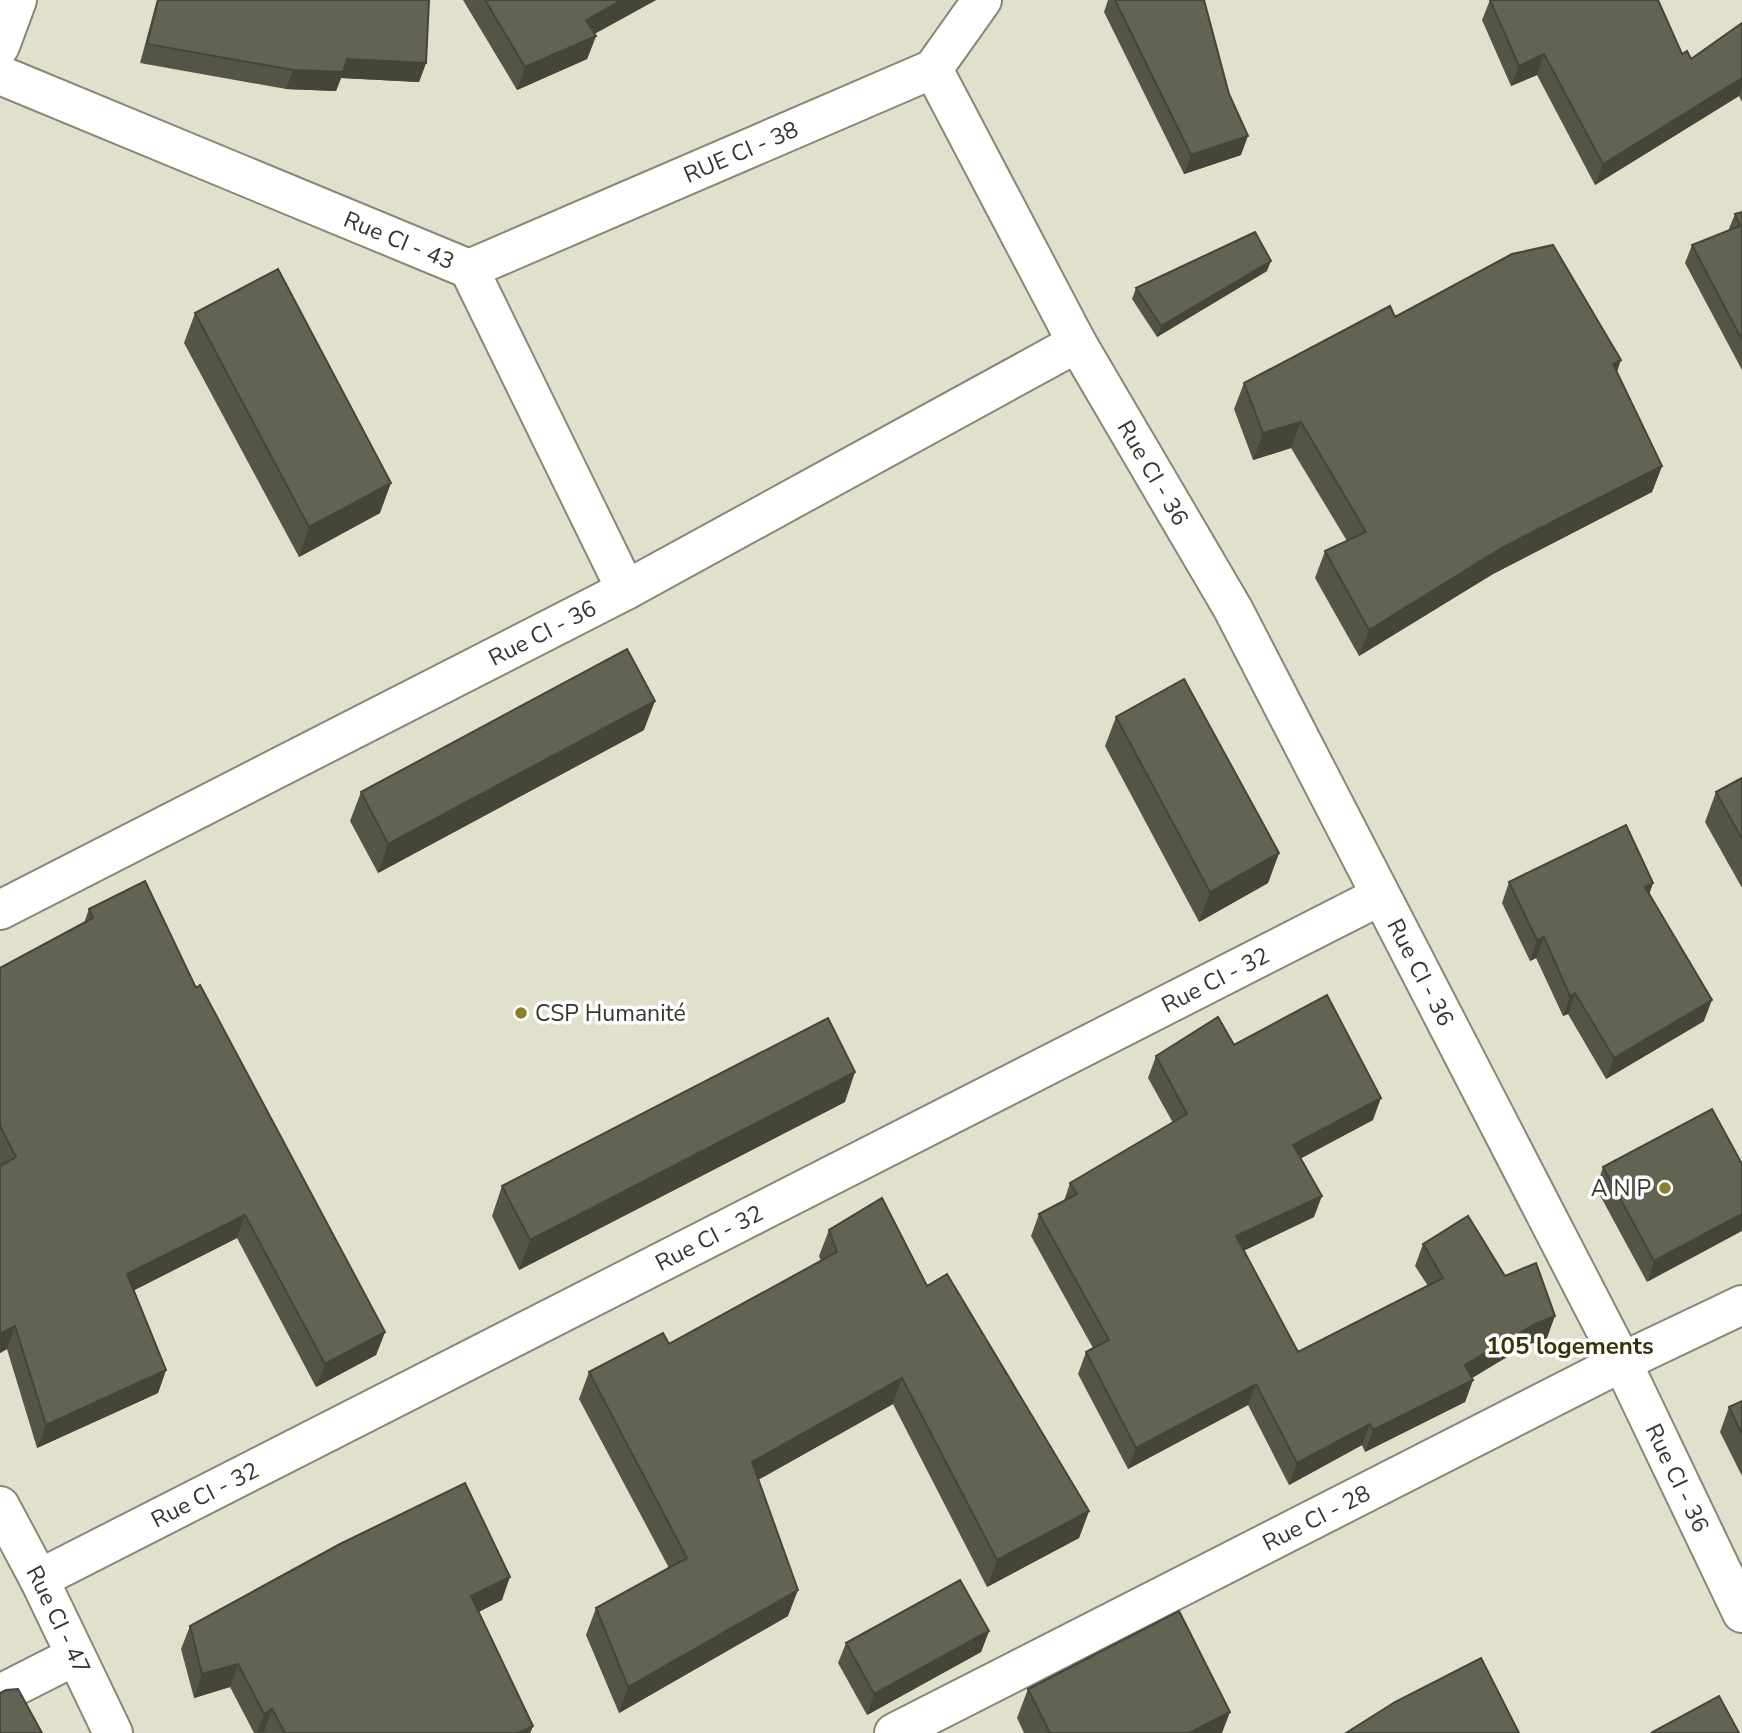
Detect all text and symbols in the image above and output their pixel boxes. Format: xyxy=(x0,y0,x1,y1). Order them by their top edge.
street label: RUE CI - 38 xyxy=(679,114,803,191)
street label: Rue CI - 43 xyxy=(339,204,459,277)
street label: Rue CI - 36 xyxy=(1110,415,1196,531)
street label: Rue CI - 36 xyxy=(483,593,602,674)
street label: Rue CI - 36 xyxy=(1380,914,1461,1032)
street label: Rue CI - 32 xyxy=(1156,940,1275,1021)
place label: CSP Humanité xyxy=(535,998,686,1029)
marker: CSP Humanité xyxy=(513,1005,529,1021)
place label: A N P xyxy=(1591,1173,1651,1204)
marker: A N P xyxy=(1657,1180,1673,1196)
street label: Rue CI - 32 xyxy=(650,1198,769,1279)
district label: 105 logements xyxy=(1486,1330,1654,1362)
street label: Rue CI - 36 xyxy=(1638,1419,1716,1538)
street label: Rue CI - 32 xyxy=(146,1455,264,1535)
street label: Rue CI - 28 xyxy=(1257,1478,1376,1559)
street label: Rue CI - 47 xyxy=(19,1560,97,1679)

